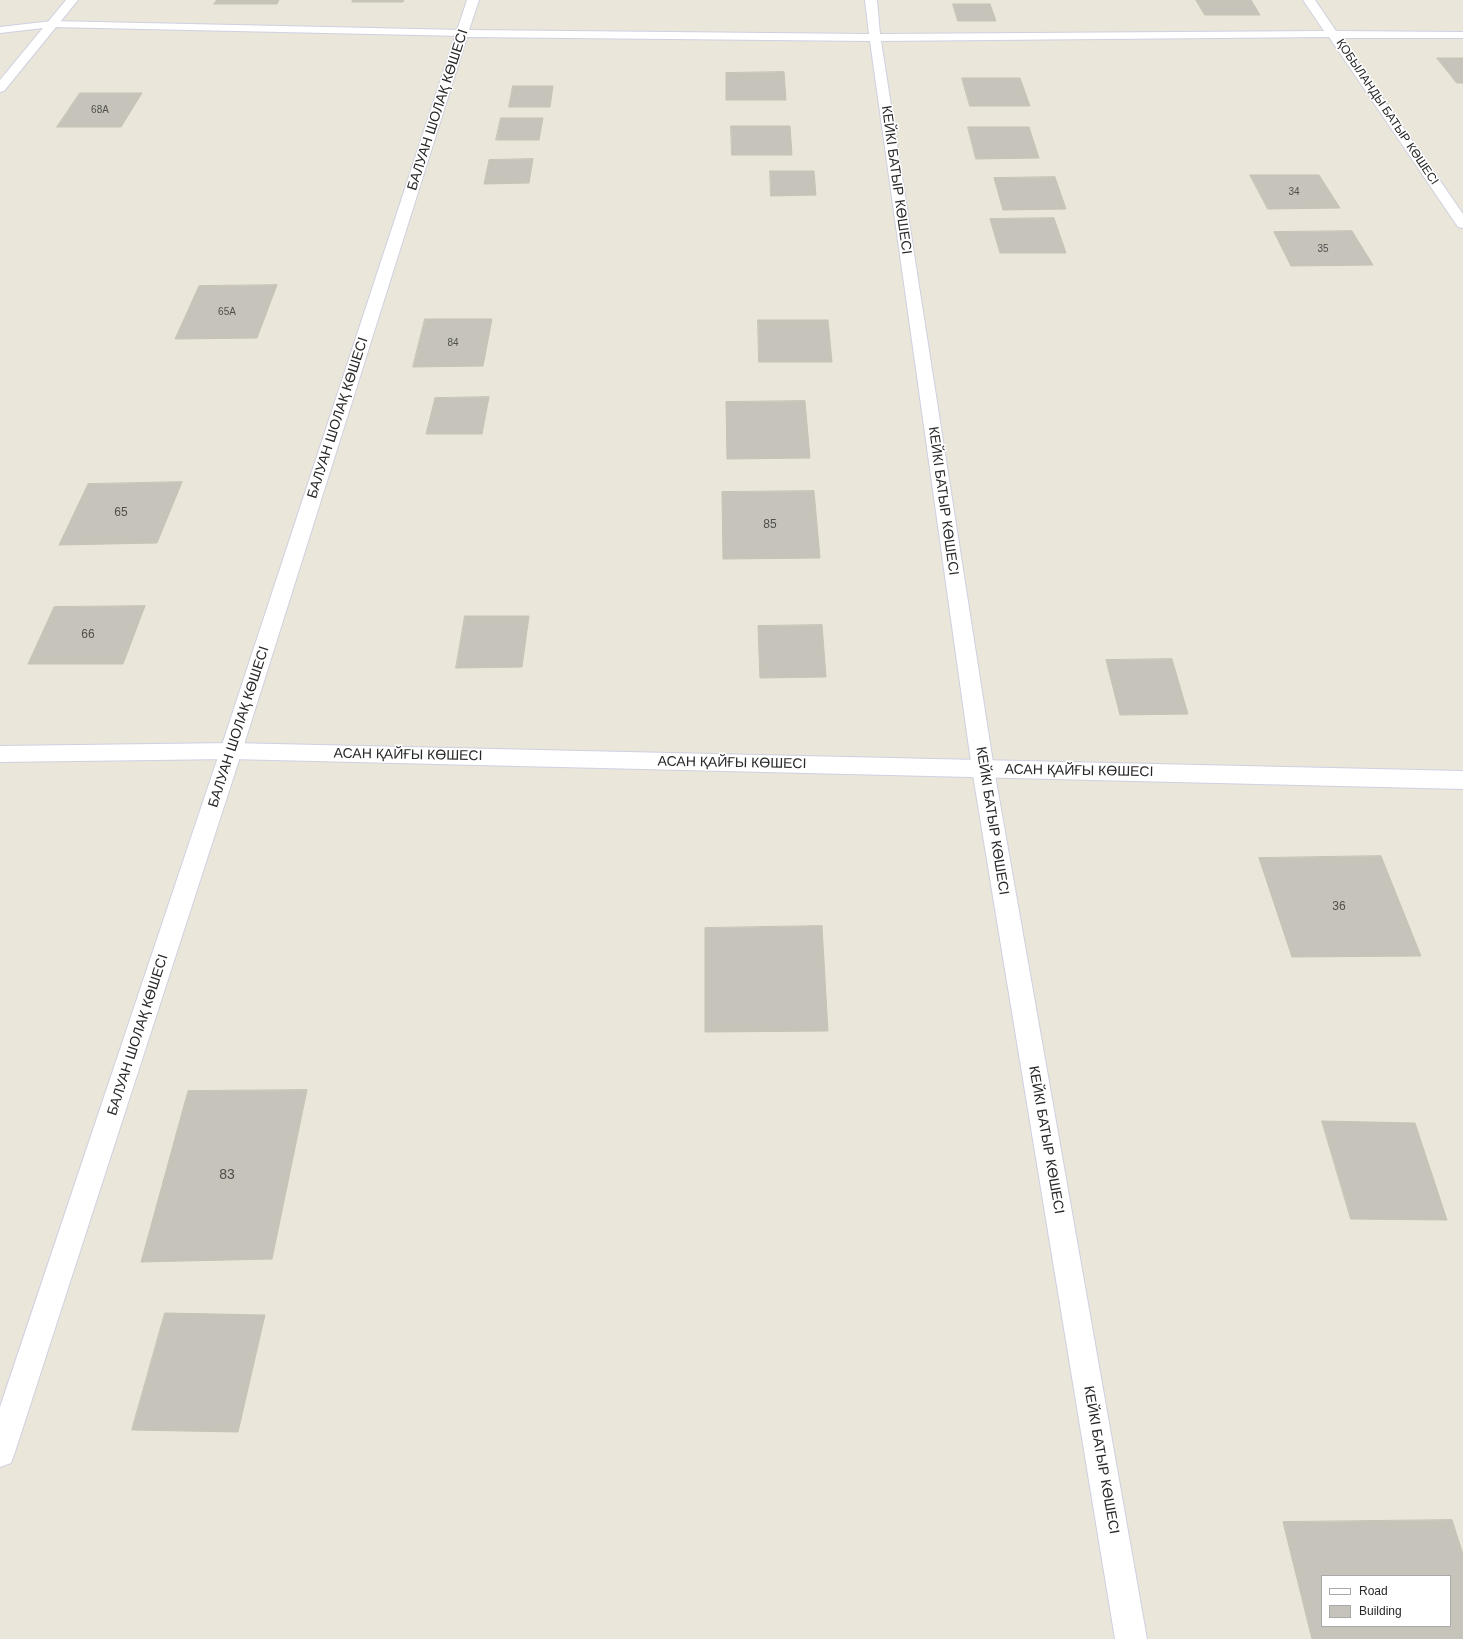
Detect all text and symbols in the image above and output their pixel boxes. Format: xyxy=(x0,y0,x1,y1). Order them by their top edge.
street label: БАЛУАН ШОЛАҚ КӨШЕСІ xyxy=(404,27,472,193)
street label: ҚОБЫЛАНДЫ БАТЫР КӨШЕСІ xyxy=(1333,36,1441,188)
house number: 68А xyxy=(91,104,109,116)
street label: КЕЙКІ БАТЫР КӨШЕСІ xyxy=(877,105,915,255)
house number: 34 xyxy=(1288,186,1300,198)
house number: 35 xyxy=(1317,243,1329,255)
house number: 65А xyxy=(218,306,236,318)
street label: БАЛУАН ШОЛАҚ КӨШЕСІ xyxy=(304,335,372,501)
house number: 84 xyxy=(447,337,459,349)
street label: КЕЙКІ БАТЫР КӨШЕСІ xyxy=(924,426,962,576)
house number: 65 xyxy=(114,506,128,520)
house number: 85 xyxy=(763,518,777,532)
house number: 66 xyxy=(81,628,95,642)
street label: БАЛУАН ШОЛАҚ КӨШЕСІ xyxy=(205,644,273,810)
street label: АСАН ҚАЙҒЫ КӨШЕСІ xyxy=(333,745,483,765)
street label: КЕЙКІ БАТЫР КӨШЕСІ xyxy=(972,746,1012,896)
street label: АСАН ҚАЙҒЫ КӨШЕСІ xyxy=(657,753,807,773)
street label: АСАН ҚАЙҒЫ КӨШЕСІ xyxy=(1004,761,1154,781)
house number: 36 xyxy=(1332,900,1346,914)
street label: БАЛУАН ШОЛАҚ КӨШЕСІ xyxy=(104,952,172,1118)
street label: КЕЙКІ БАТЫР КӨШЕСІ xyxy=(1025,1065,1067,1215)
house number: 83 xyxy=(219,1167,235,1183)
street label: КЕЙКІ БАТЫР КӨШЕСІ xyxy=(1080,1385,1122,1535)
legend xyxy=(1321,1575,1451,1627)
text: Road xyxy=(1359,1584,1388,1598)
text: Building xyxy=(1359,1604,1402,1618)

